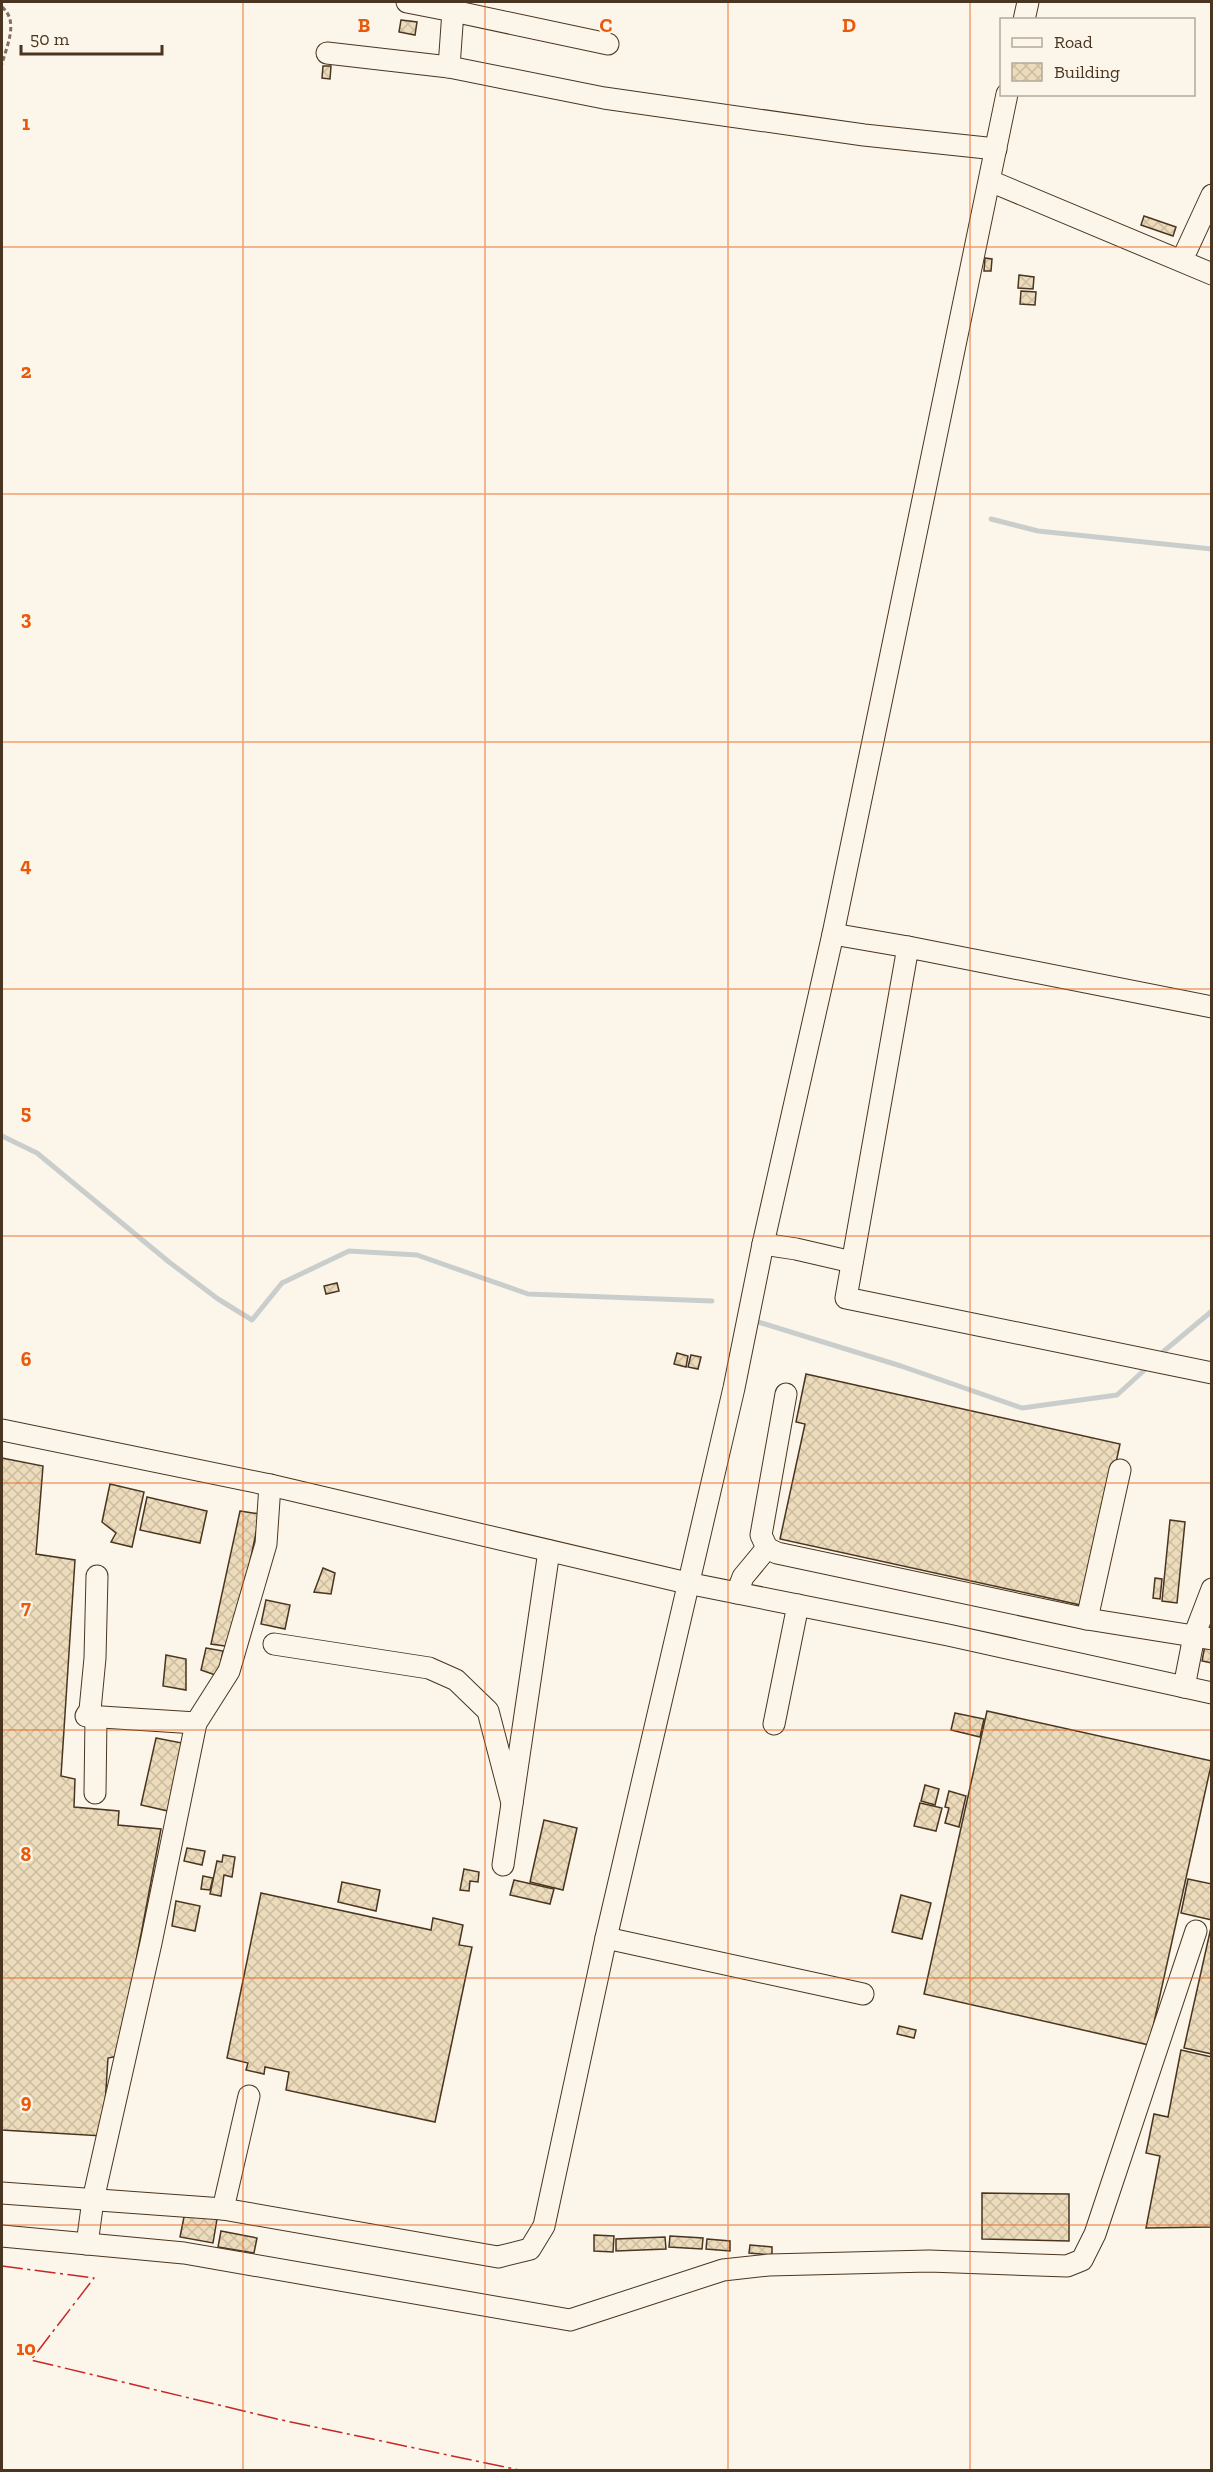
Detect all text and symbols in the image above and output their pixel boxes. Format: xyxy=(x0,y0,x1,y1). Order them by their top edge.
text: B xyxy=(358,13,370,37)
text: C xyxy=(600,13,613,37)
text: D xyxy=(842,13,856,37)
scale bar xyxy=(21,18,162,56)
legend xyxy=(1000,18,1195,96)
text: 50 m xyxy=(30,28,70,50)
text: Road xyxy=(1054,31,1093,53)
text: Building xyxy=(1054,61,1120,83)
text: 1 xyxy=(22,111,30,135)
text: 2 xyxy=(21,359,32,383)
text: 3 xyxy=(21,606,32,630)
text: 4 xyxy=(20,853,32,877)
text: 5 xyxy=(21,1100,31,1124)
text: 6 xyxy=(21,1347,32,1371)
text: 7 xyxy=(21,1595,31,1619)
text: 8 xyxy=(21,1842,32,1866)
text: 9 xyxy=(21,2089,32,2113)
text: 10 xyxy=(16,2336,36,2360)

